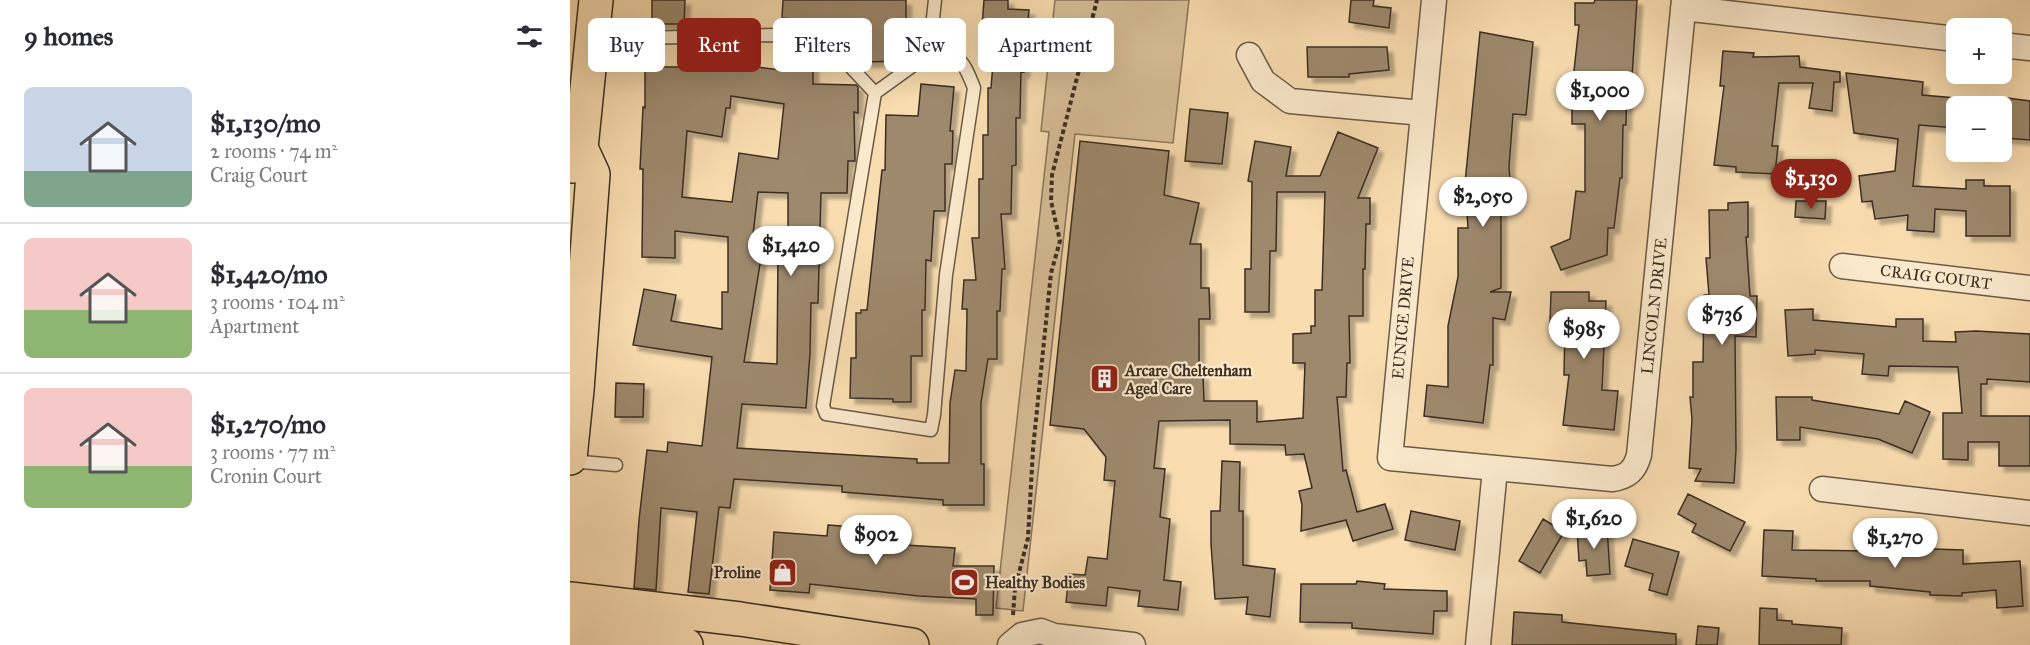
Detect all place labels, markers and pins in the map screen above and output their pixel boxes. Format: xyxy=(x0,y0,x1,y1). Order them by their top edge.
pin: $1,000 xyxy=(1551,71,1649,122)
pin: $1,130 xyxy=(1762,159,1860,210)
pin: $2,050 xyxy=(1434,177,1532,228)
pin: $1,420 xyxy=(742,226,840,277)
pin: $736 xyxy=(1686,295,1758,346)
pin: $985 xyxy=(1548,309,1620,360)
place label: Arcare Cheltenham Aged Care xyxy=(1124,361,1253,399)
building icon: Arcare Cheltenham Aged Care xyxy=(1088,363,1120,395)
pin: $1,620 xyxy=(1545,499,1643,550)
pin: $902 xyxy=(840,515,912,566)
pin: $1,270 xyxy=(1846,518,1944,569)
shop icon: Proline xyxy=(766,556,798,588)
place label: Proline xyxy=(714,563,761,582)
sports icon: Healthy Bodies xyxy=(948,566,980,598)
place label: Healthy Bodies xyxy=(985,573,1085,593)

